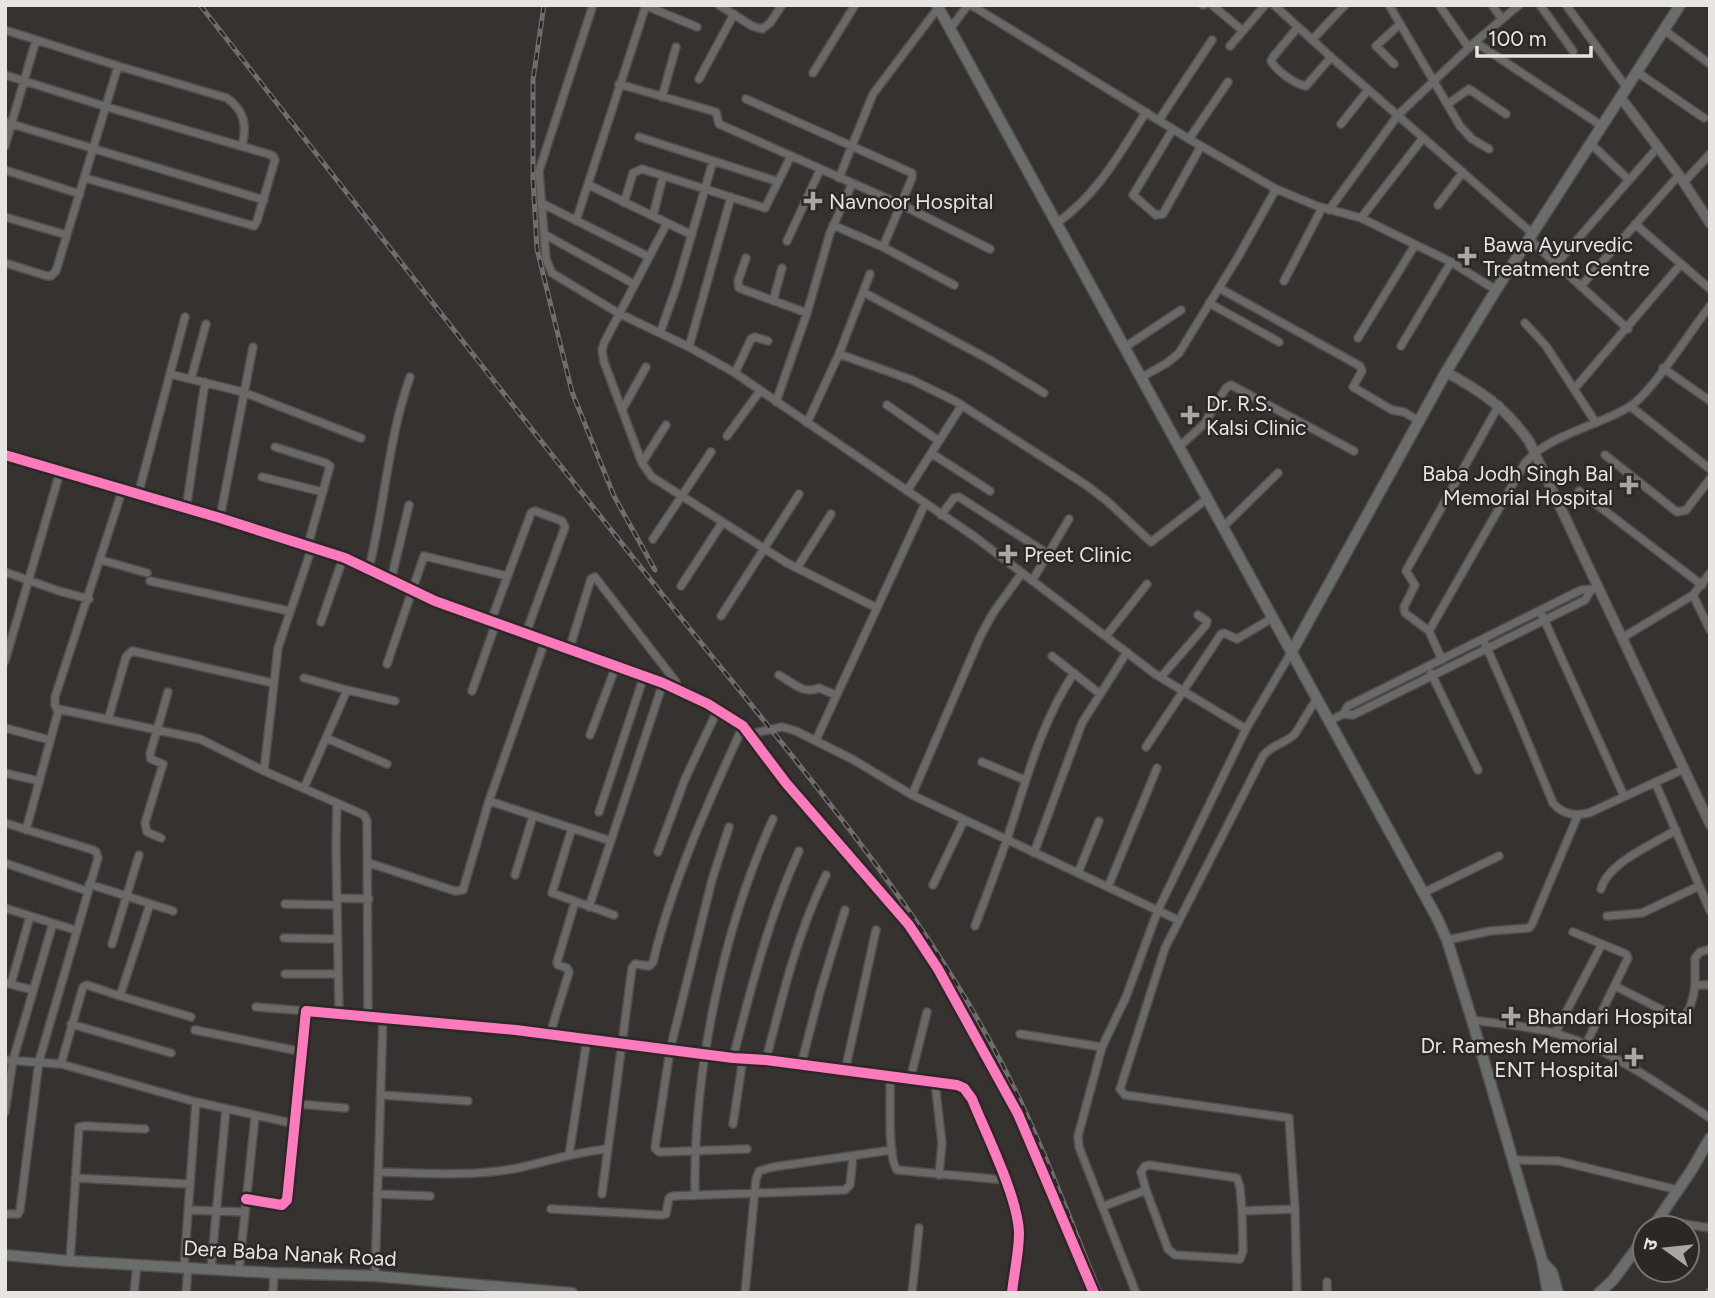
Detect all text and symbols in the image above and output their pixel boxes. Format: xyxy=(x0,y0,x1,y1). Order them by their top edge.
scale bar xyxy=(1477,14,1591,58)
text: 100 m xyxy=(1488,26,1547,51)
place label: Navnoor Hospital xyxy=(829,189,993,214)
marker: Navnoor Hospital xyxy=(803,191,823,211)
place label: Bawa Ayurvedic Treatment Centre xyxy=(1483,232,1650,281)
marker: Bawa Ayurvedic Treatment Centre xyxy=(1457,246,1477,266)
place label: Dr. R.S. Kalsi Clinic xyxy=(1206,391,1306,440)
marker: Dr. R.S. Kalsi Clinic xyxy=(1180,405,1200,425)
place label: Baba Jodh Singh Bal Memorial Hospital xyxy=(1422,461,1613,510)
marker: Baba Jodh Singh Bal Memorial Hospital xyxy=(1619,475,1639,495)
place label: Preet Clinic xyxy=(1024,542,1132,567)
marker: Preet Clinic xyxy=(998,544,1018,564)
place label: Bhandari Hospital xyxy=(1527,1004,1692,1029)
marker: Bhandari Hospital xyxy=(1501,1006,1521,1026)
place label: Dr. Ramesh Memorial ENT Hospital xyxy=(1420,1033,1618,1082)
marker: Dr. Ramesh Memorial ENT Hospital xyxy=(1624,1047,1644,1067)
north arrow xyxy=(1631,1214,1701,1284)
street label: Dera Baba Nanak Road xyxy=(183,1235,397,1271)
text: उ xyxy=(1638,1236,1663,1253)

